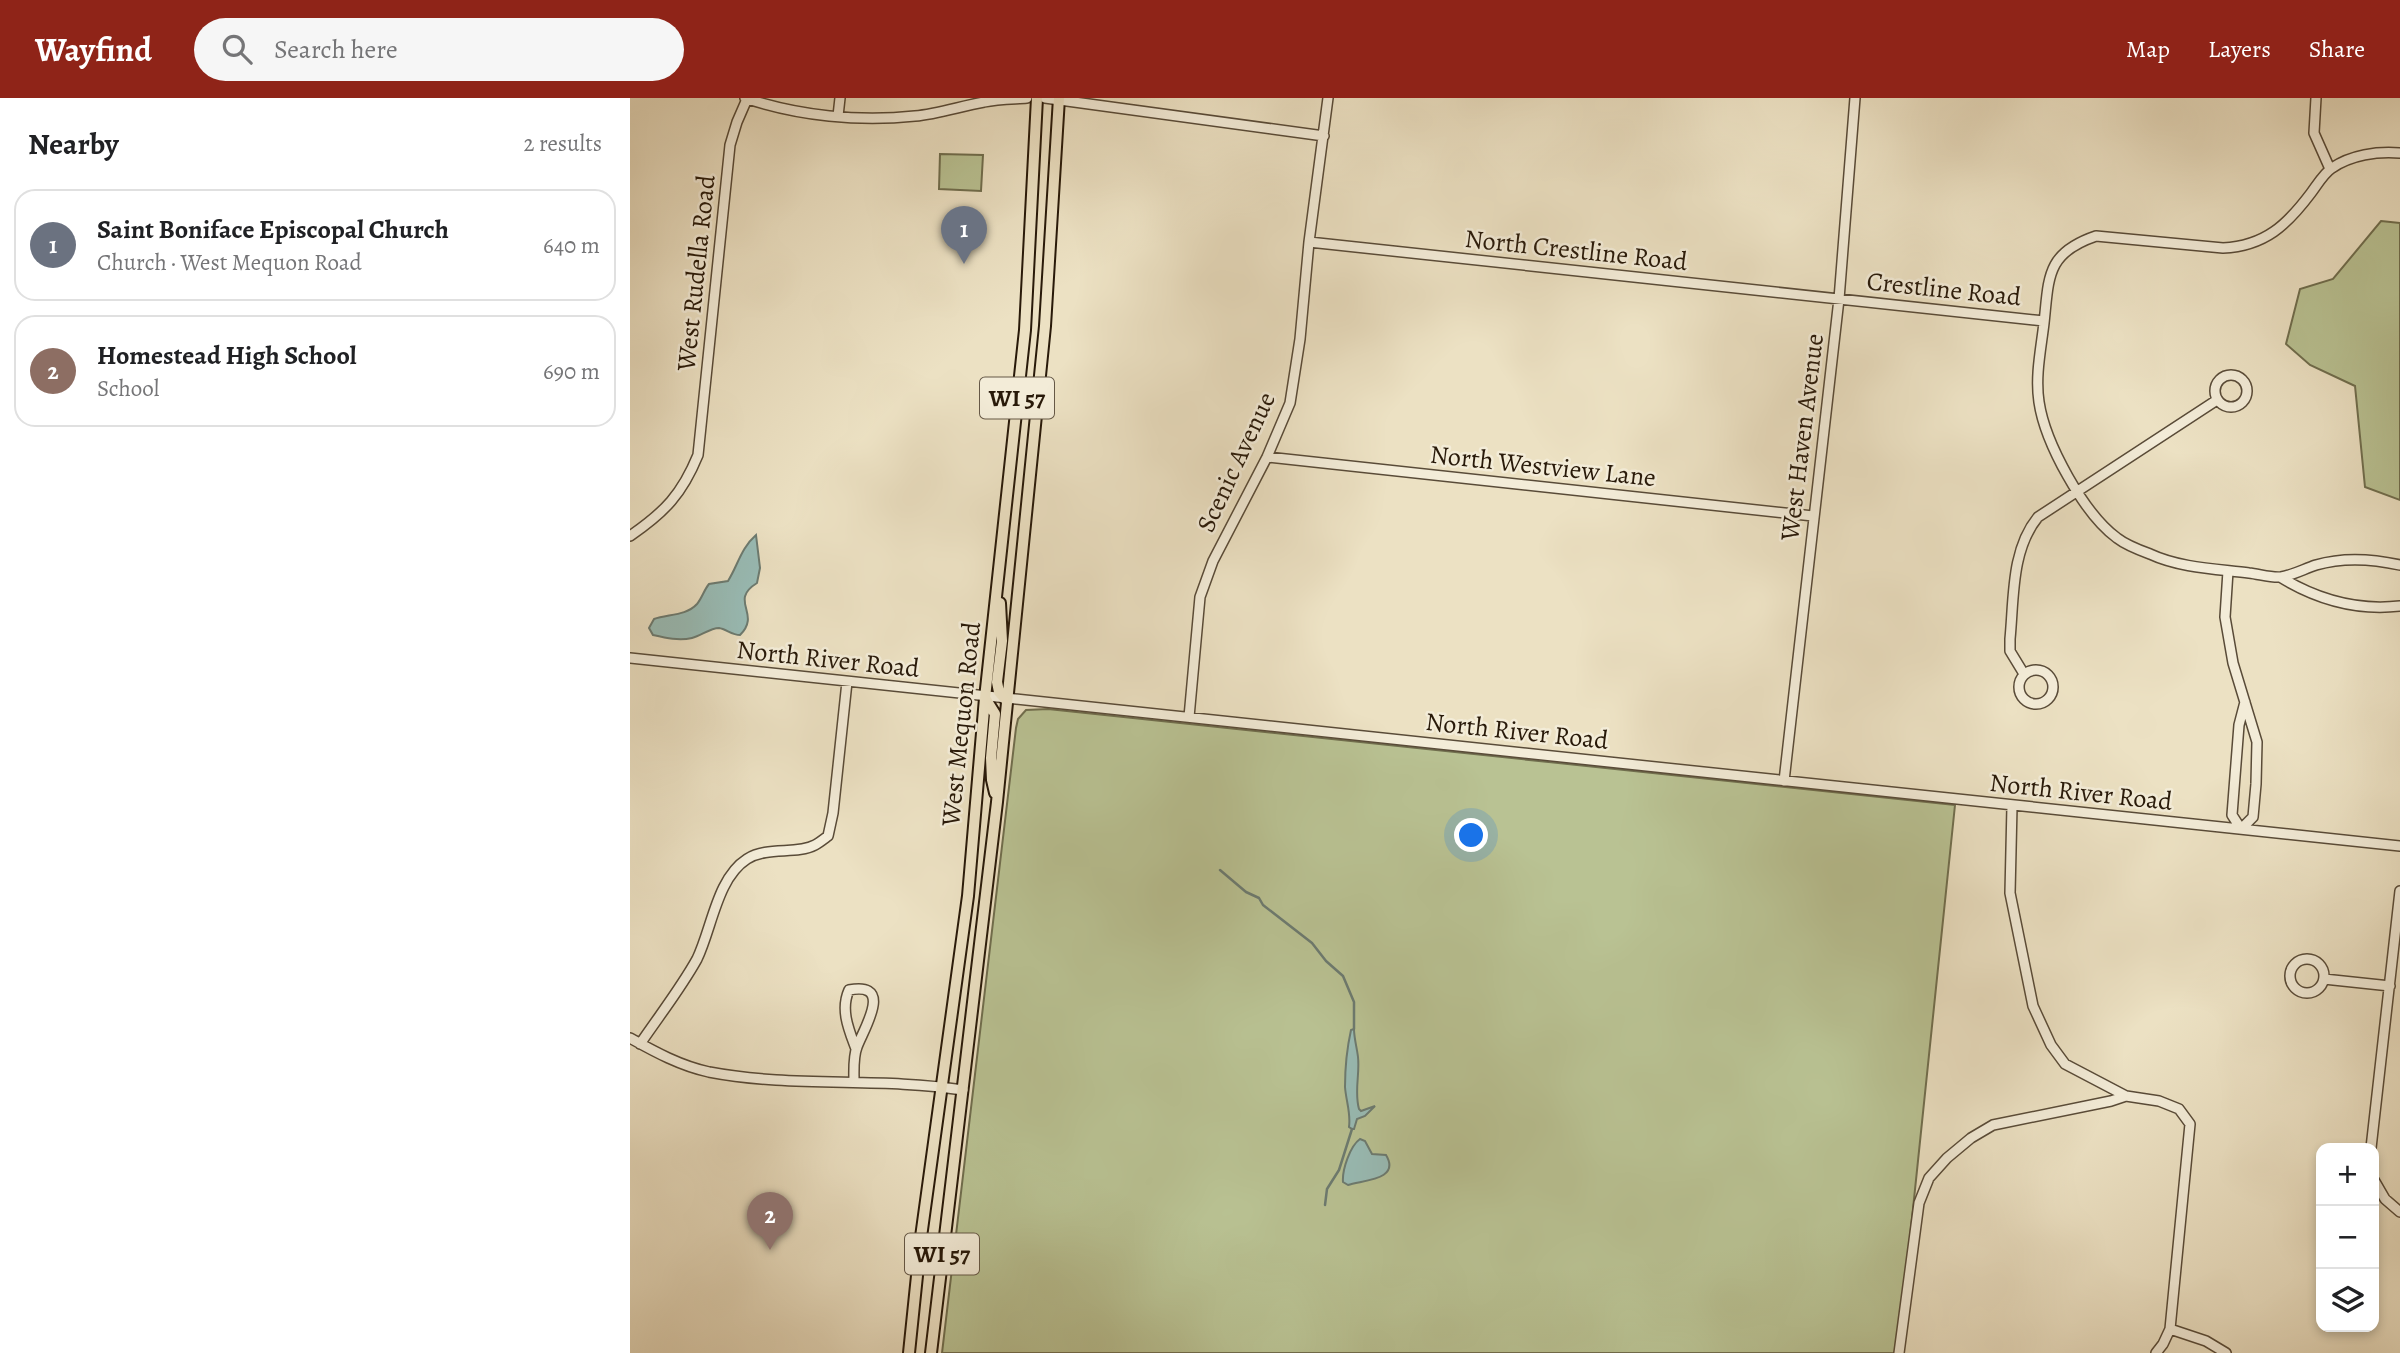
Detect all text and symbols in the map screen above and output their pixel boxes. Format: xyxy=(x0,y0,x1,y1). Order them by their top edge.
search box xyxy=(194,18,684,81)
text: Wayfind xyxy=(35,27,152,72)
icon: search xyxy=(218,30,256,68)
text: Search here xyxy=(274,32,398,67)
text: Map xyxy=(2126,33,2170,65)
text: Layers xyxy=(2208,33,2271,65)
text: Share xyxy=(2309,33,2365,65)
text: Nearby xyxy=(28,124,119,164)
text: 2 results xyxy=(524,128,602,159)
street label: West Rudella Road xyxy=(668,173,724,374)
pin: 1 xyxy=(941,206,987,264)
text: Saint Boniface Episcopal Church xyxy=(97,212,449,247)
street label: North Crestline Road xyxy=(1463,221,1689,279)
text: 1 xyxy=(49,230,57,261)
text: 640 m xyxy=(543,230,600,261)
text: Church · West Mequon Road xyxy=(97,247,362,278)
street label: Crestline Road xyxy=(1865,263,2023,315)
street label: West Haven Avenue xyxy=(1772,331,1832,544)
text: Homestead High School xyxy=(97,338,357,373)
text: 2 xyxy=(47,356,59,387)
text: 690 m xyxy=(543,356,600,387)
text: School xyxy=(97,373,159,404)
road number: WI 57 xyxy=(980,377,1054,418)
street label: Scenic Avenue xyxy=(1188,386,1284,538)
street label: North Westview Lane xyxy=(1428,437,1658,495)
street label: West Mequon Road xyxy=(933,620,989,829)
street label: North River Road xyxy=(735,632,921,686)
street label: North River Road xyxy=(1424,704,1610,758)
street label: North River Road xyxy=(1988,765,2174,819)
your location xyxy=(1454,818,1488,852)
map controls xyxy=(2316,1143,2379,1332)
button: + xyxy=(2316,1143,2379,1206)
pin: 2 xyxy=(747,1192,793,1250)
button: − xyxy=(2316,1206,2379,1269)
road number: WI 57 xyxy=(905,1234,979,1274)
button: layers xyxy=(2316,1269,2379,1332)

